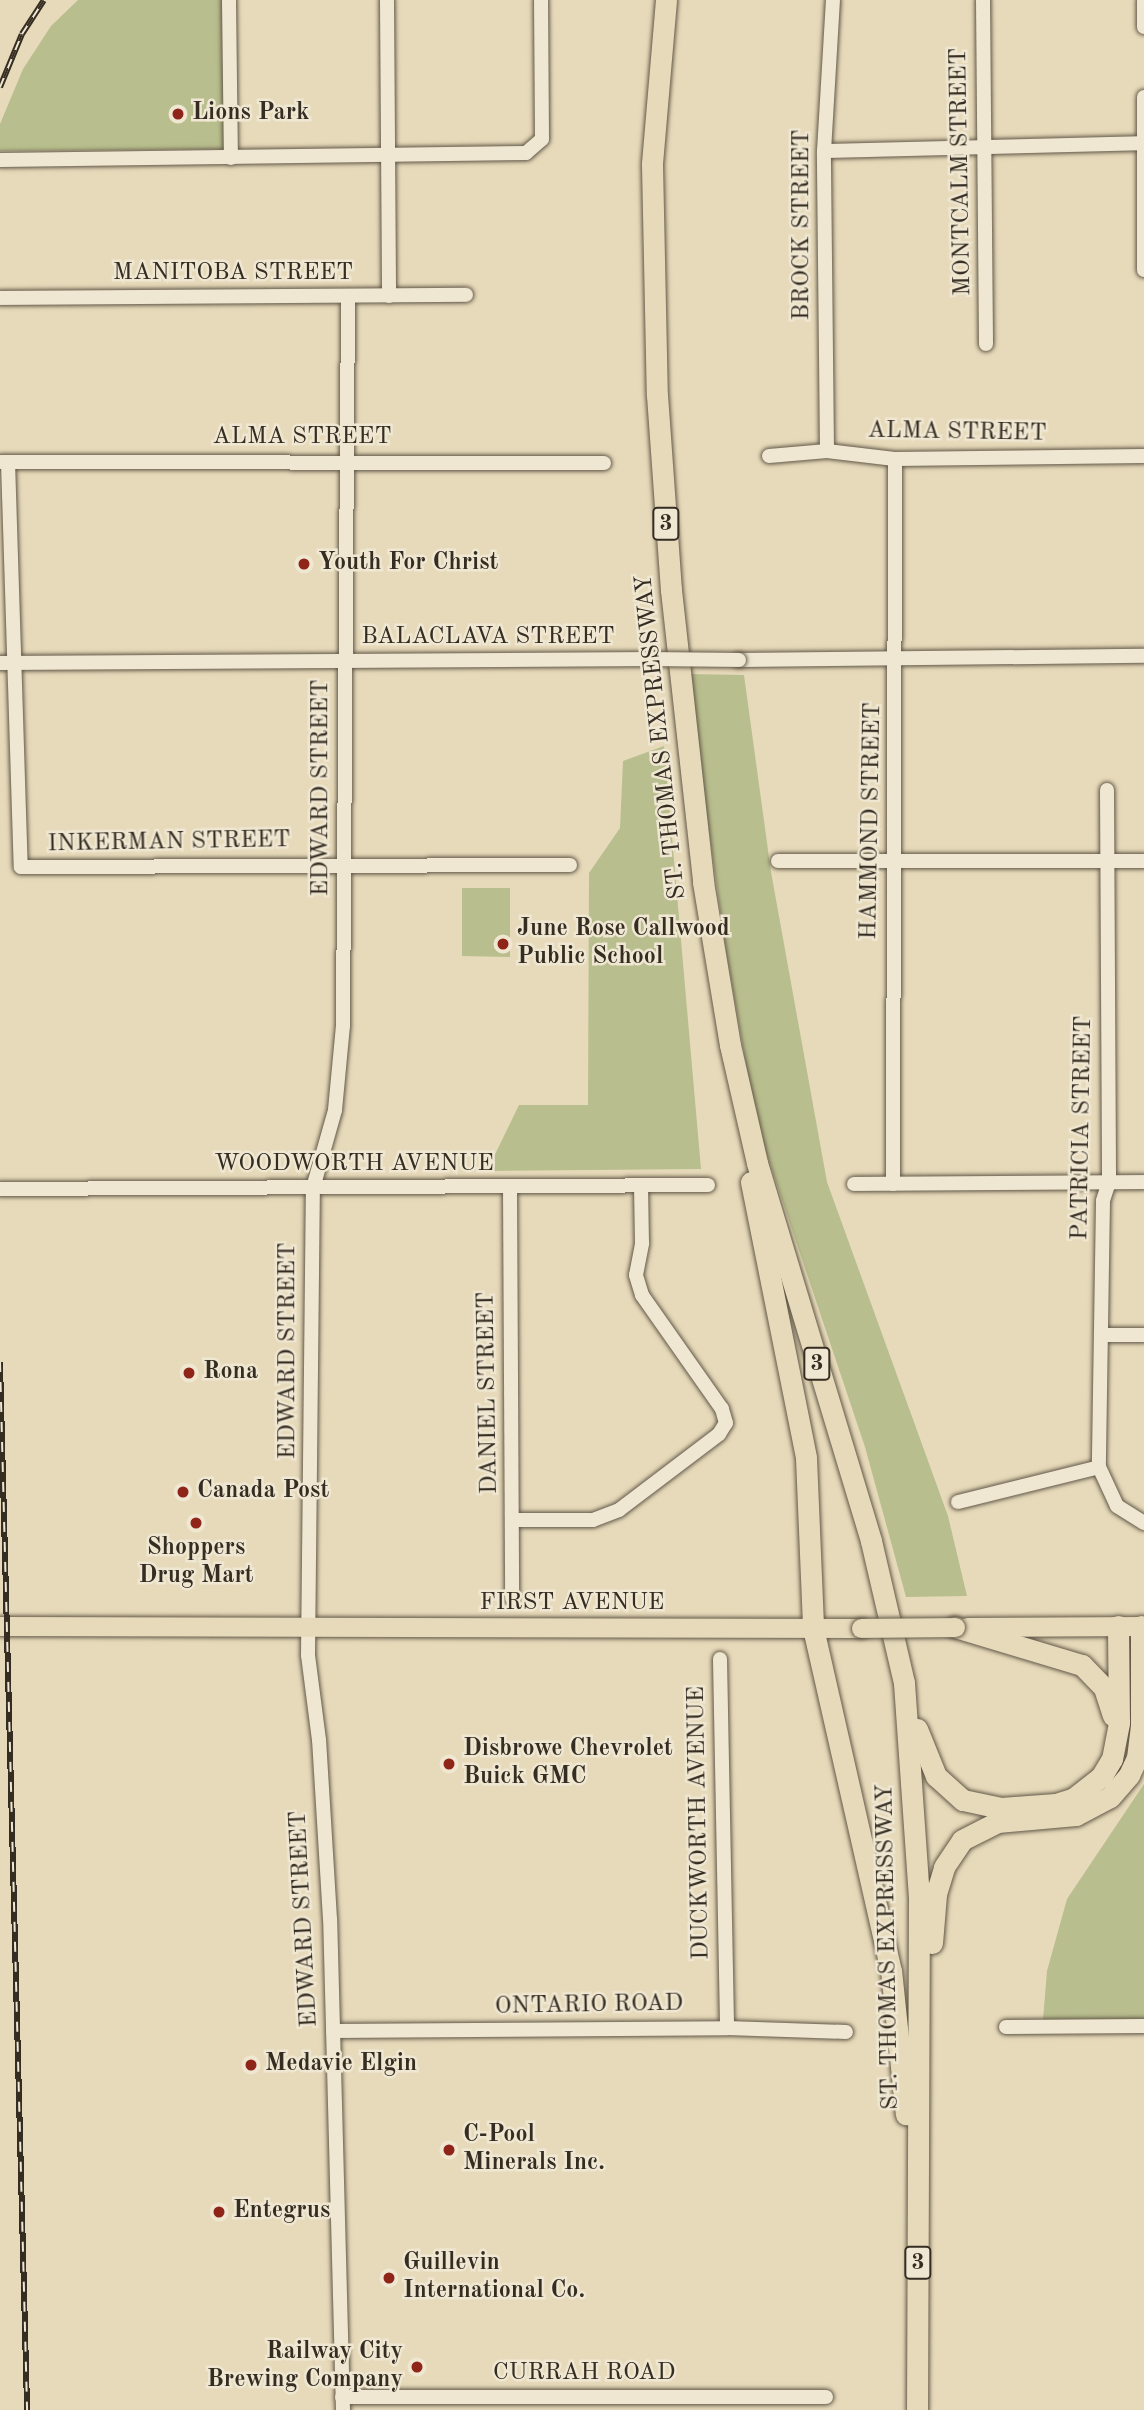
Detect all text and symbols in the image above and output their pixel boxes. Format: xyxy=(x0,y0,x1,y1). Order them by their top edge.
street label: MONTCALM STREET xyxy=(945,48,979,296)
place label: Lions Park xyxy=(192,100,310,128)
marker: Lions Park xyxy=(170,106,186,122)
street label: BROCK STREET xyxy=(789,130,817,320)
street label: MANITOBA STREET xyxy=(113,260,353,288)
street label: ALMA STREET xyxy=(867,417,1047,449)
street label: ALMA STREET xyxy=(212,424,392,452)
road number: 3 xyxy=(652,504,680,544)
place label: Youth For Christ xyxy=(318,550,498,578)
marker: Youth For Christ xyxy=(296,556,312,572)
street label: ST. THOMAS EXPRESSWAY xyxy=(631,573,693,901)
street label: BALACLAVA STREET xyxy=(361,624,615,652)
street label: EDWARD STREET xyxy=(308,680,336,896)
street label: HAMMOND STREET xyxy=(856,702,888,940)
street label: INKERMAN STREET xyxy=(47,826,291,860)
place label: June Rose Callwood Public School xyxy=(517,916,730,972)
marker: June Rose Callwood Public School xyxy=(495,936,511,952)
street label: PATRICIA STREET xyxy=(1067,1015,1099,1241)
street label: WOODWORTH AVENUE xyxy=(214,1151,494,1179)
street label: EDWARD STREET xyxy=(275,1243,303,1459)
street label: DANIEL STREET xyxy=(473,1292,505,1494)
road number: 3 xyxy=(803,1344,831,1384)
place label: Rona xyxy=(203,1359,258,1387)
marker: Rona xyxy=(181,1365,197,1381)
place label: Canada Post xyxy=(197,1478,329,1506)
marker: Canada Post xyxy=(175,1484,191,1500)
marker: Shoppers Drug Mart xyxy=(188,1515,204,1531)
place label: Shoppers Drug Mart xyxy=(138,1535,254,1591)
street label: FIRST AVENUE xyxy=(480,1590,664,1618)
street label: DUCKWORTH AVENUE xyxy=(683,1686,717,1960)
place label: Disbrowe Chevrolet Buick GMC xyxy=(463,1736,673,1792)
marker: Disbrowe Chevrolet Buick GMC xyxy=(441,1756,457,1772)
street label: ST. THOMAS EXPRESSWAY xyxy=(872,1784,906,2110)
street label: EDWARD STREET xyxy=(285,1810,325,2028)
street label: ONTARIO ROAD xyxy=(494,1990,684,2022)
place label: Medavie Elgin xyxy=(265,2051,417,2079)
marker: Medavie Elgin xyxy=(243,2057,259,2073)
place label: C-Pool Minerals Inc. xyxy=(463,2122,605,2178)
marker: C-Pool Minerals Inc. xyxy=(441,2142,457,2158)
place label: Entegrus xyxy=(233,2198,330,2226)
marker: Entegrus xyxy=(211,2204,227,2220)
road number: 3 xyxy=(904,2244,932,2282)
place label: Guillevin International Co. xyxy=(403,2250,585,2306)
marker: Guillevin International Co. xyxy=(381,2270,397,2286)
place label: Railway City Brewing Company xyxy=(207,2339,403,2395)
marker: Railway City Brewing Company xyxy=(409,2359,425,2375)
street label: CURRAH ROAD xyxy=(493,2360,675,2388)

